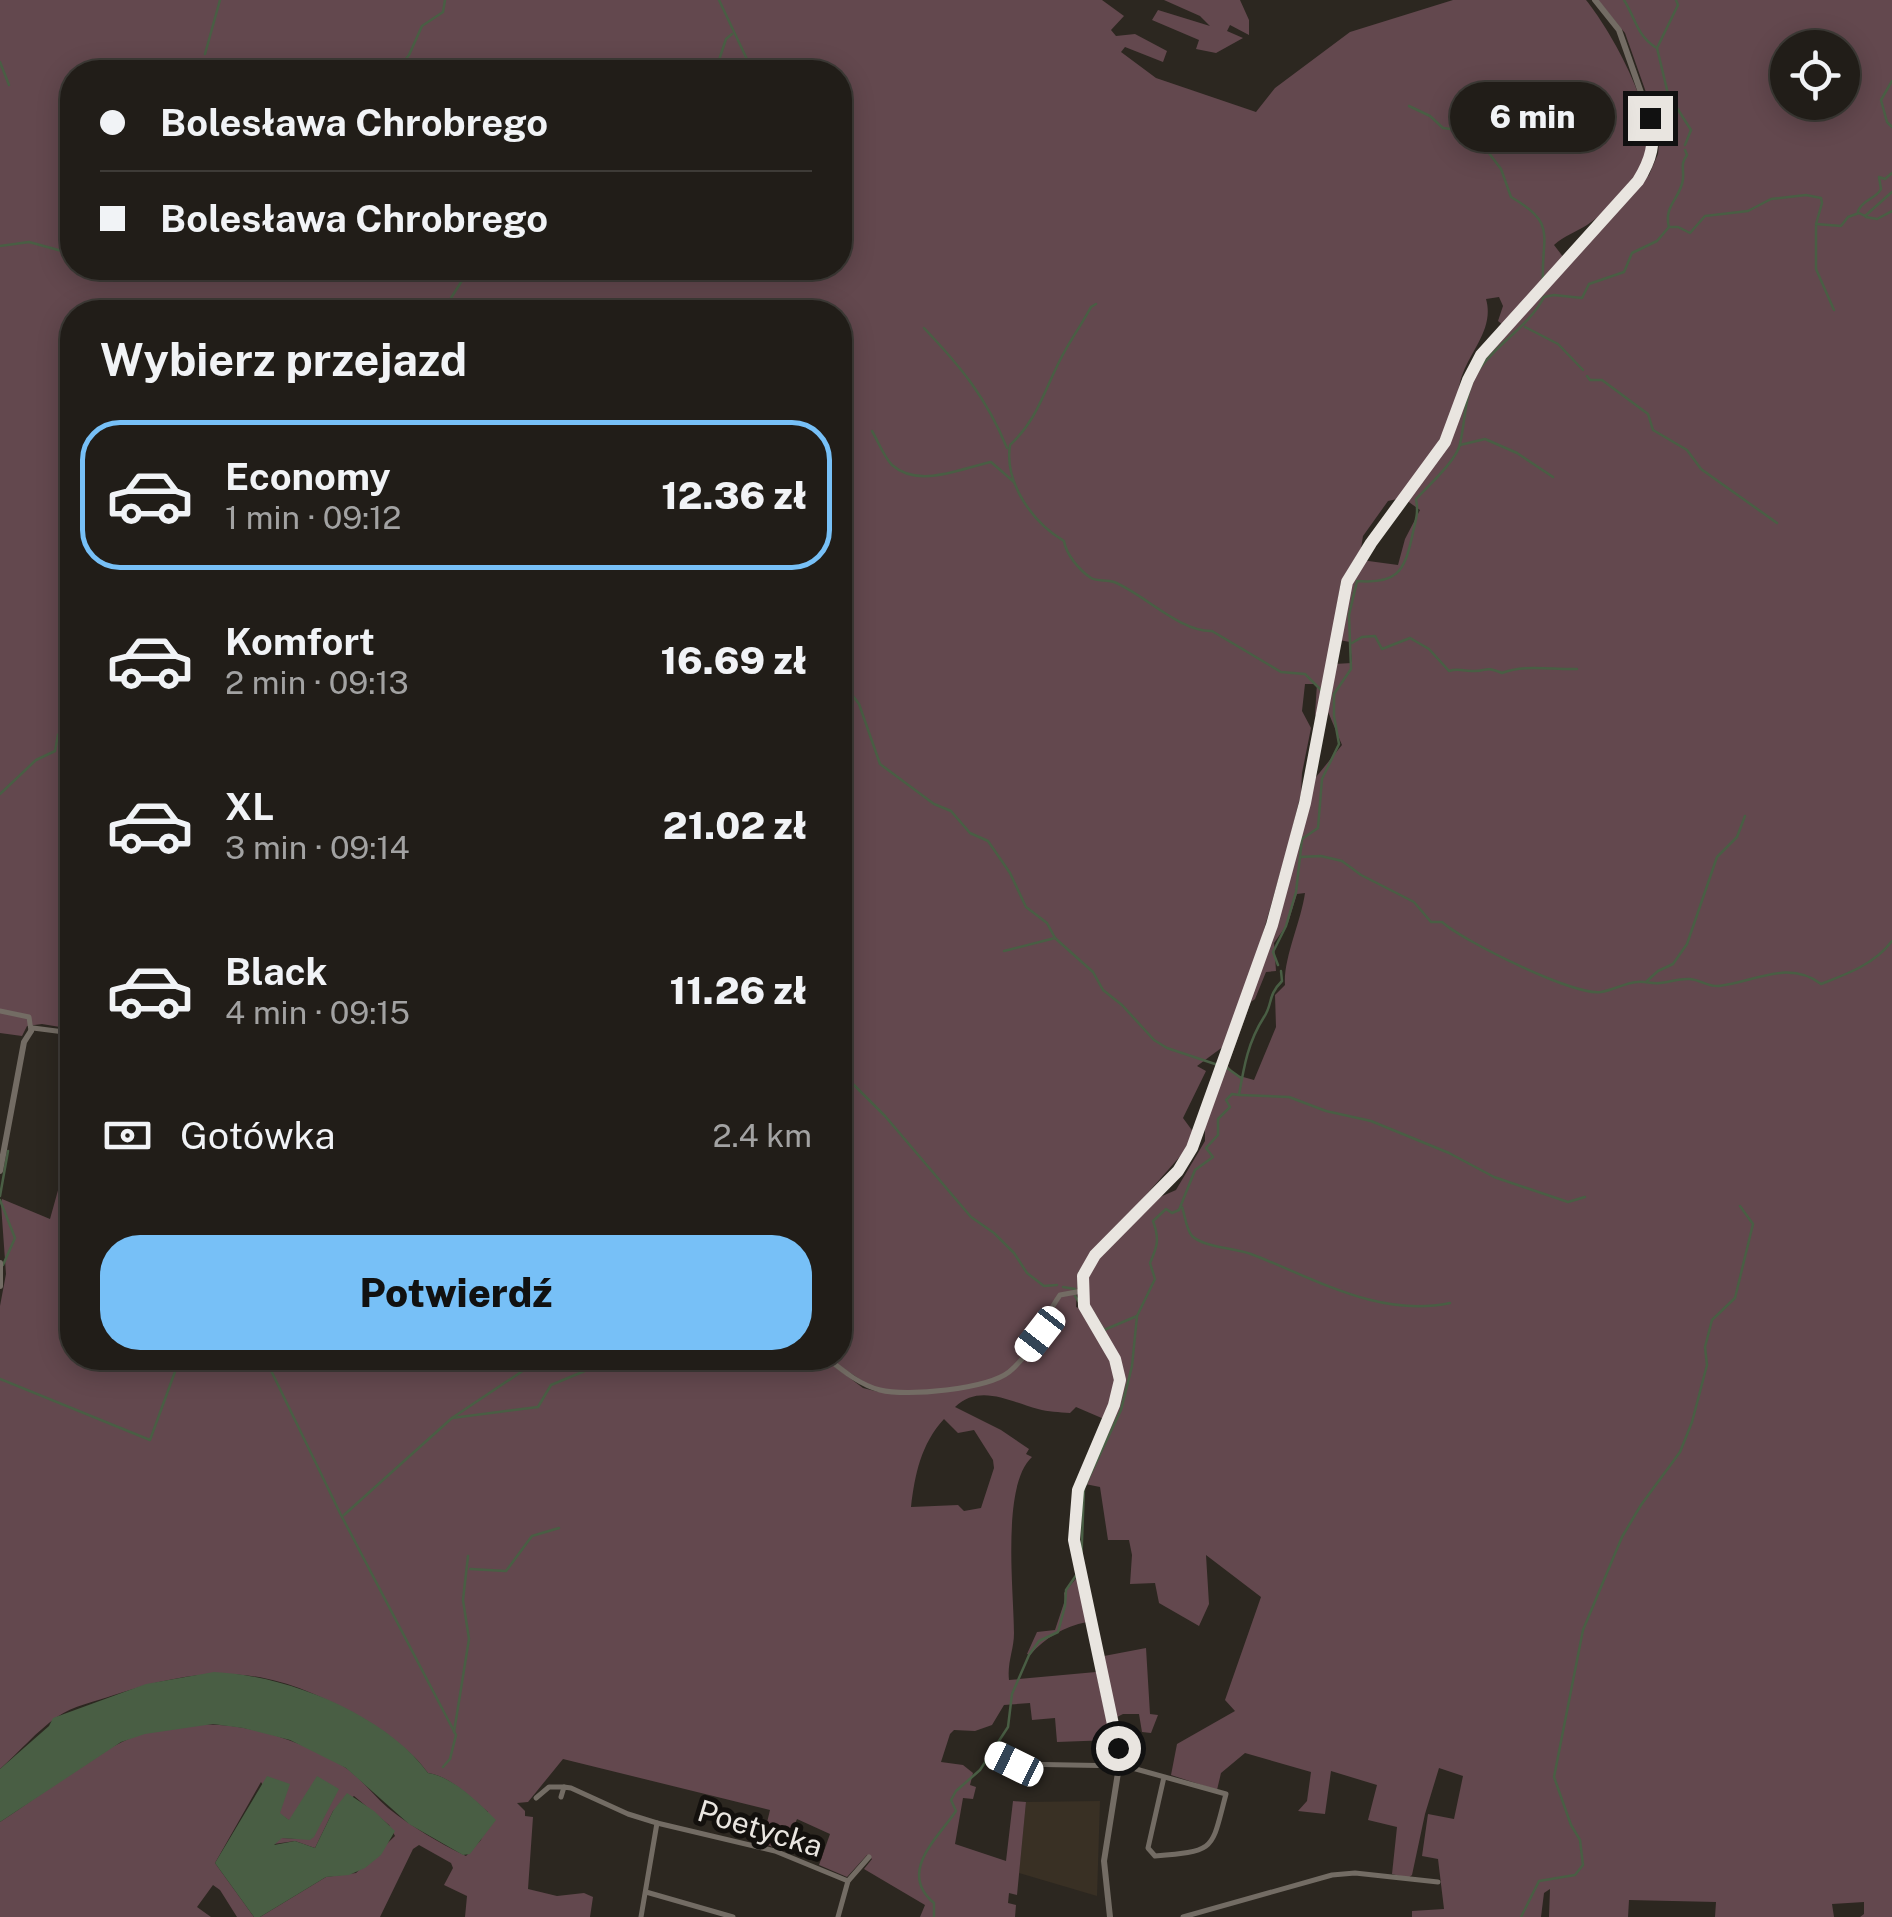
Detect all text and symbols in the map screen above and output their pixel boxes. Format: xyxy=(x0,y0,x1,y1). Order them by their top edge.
map controls xyxy=(1770,30,1860,120)
button: locate xyxy=(1770,30,1860,120)
callout: 6 min xyxy=(1450,83,1615,153)
route end xyxy=(1628,96,1673,141)
text: 6 min xyxy=(1490,98,1575,135)
text: Bolesława Chrobrego xyxy=(160,100,548,145)
text: Bolesława Chrobrego xyxy=(160,196,548,241)
text: Wybierz przejazd xyxy=(100,333,467,386)
icon: car xyxy=(105,450,195,540)
text: Economy xyxy=(225,454,391,499)
text: 12.36 zł xyxy=(661,473,807,518)
text: 1 min · 09:12 xyxy=(225,499,401,536)
icon: car xyxy=(105,615,195,705)
text: Komfort xyxy=(225,619,375,664)
text: 16.69 zł xyxy=(660,638,807,683)
text: 2 min · 09:13 xyxy=(225,664,409,701)
icon: car xyxy=(105,780,195,870)
text: XL xyxy=(225,784,274,829)
text: 21.02 zł xyxy=(663,803,807,848)
text: 3 min · 09:14 xyxy=(225,829,410,866)
icon: car xyxy=(105,945,195,1035)
text: Black xyxy=(225,949,328,994)
text: 11.26 zł xyxy=(670,968,807,1013)
text: 4 min · 09:15 xyxy=(225,994,410,1031)
icon: cash xyxy=(100,1108,155,1163)
text: Gotówka xyxy=(180,1113,335,1158)
text: 2.4 km xyxy=(712,1117,812,1154)
button: Potwierdź xyxy=(100,1235,812,1350)
car xyxy=(1010,1301,1070,1367)
route start xyxy=(1096,1726,1141,1771)
car xyxy=(980,1737,1048,1791)
street label: Poetycka xyxy=(694,1792,827,1864)

